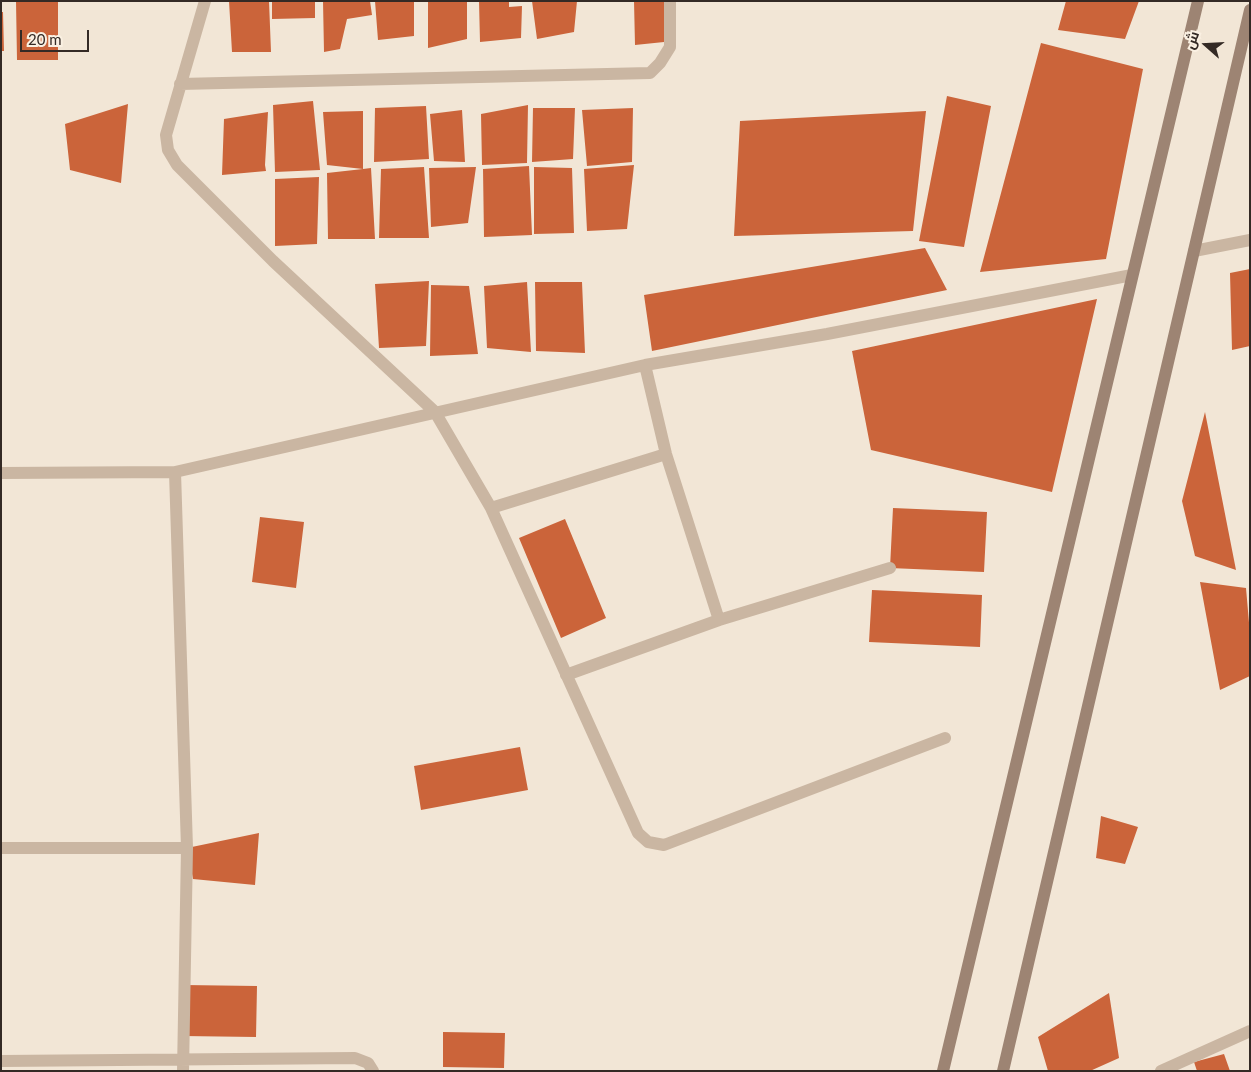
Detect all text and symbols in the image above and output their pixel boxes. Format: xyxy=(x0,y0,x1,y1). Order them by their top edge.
scale bar xyxy=(22,20,91,52)
north arrow xyxy=(1181,20,1231,70)
text: ش xyxy=(1180,29,1202,51)
text: 20 m xyxy=(28,30,62,48)

